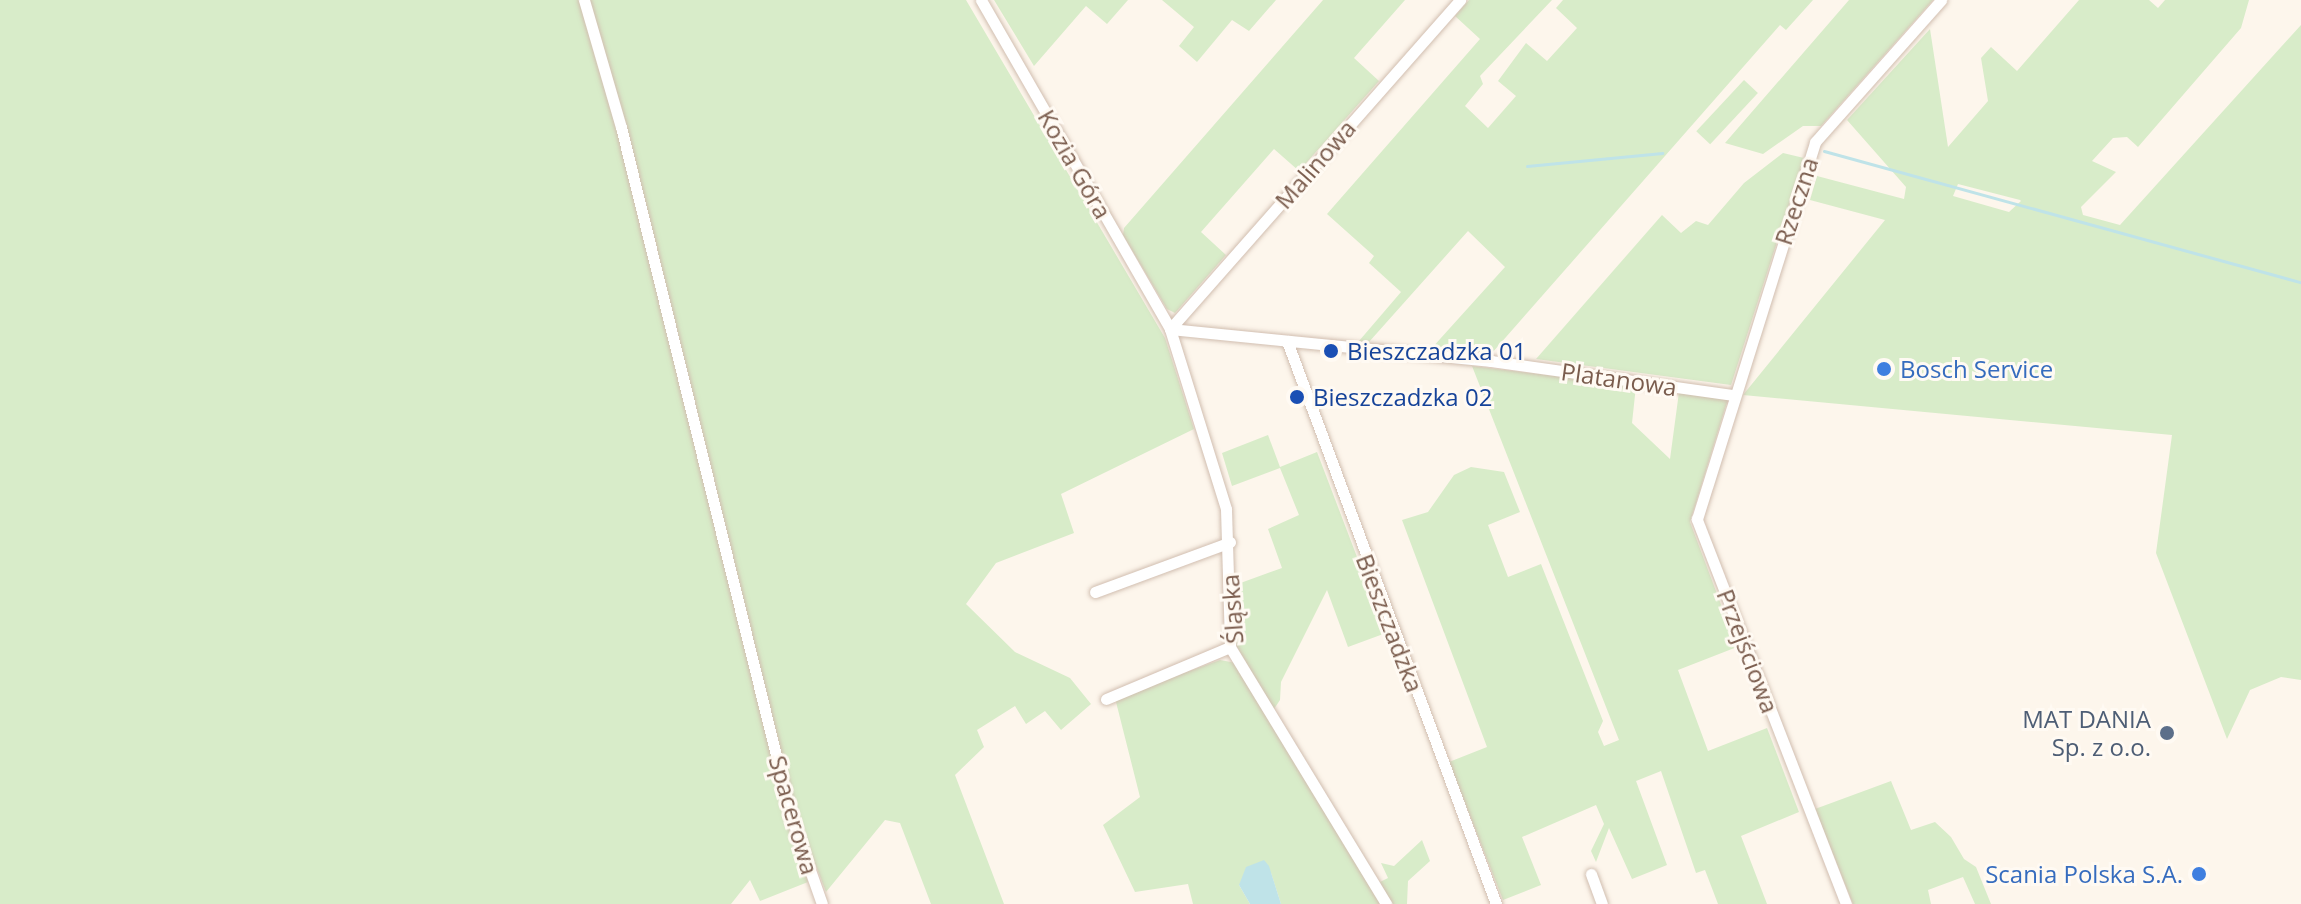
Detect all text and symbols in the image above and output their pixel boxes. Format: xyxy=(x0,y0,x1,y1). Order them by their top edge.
street label: Kozia Góra xyxy=(1032,104,1118,224)
street label: Malinowa xyxy=(1269,114,1361,214)
street label: Rzeczna xyxy=(1768,154,1824,248)
place label: Bieszczadzka 01 xyxy=(1347,337,1526,365)
marker: Bieszczadzka 01 xyxy=(1322,342,1340,360)
place label: Bosch Service xyxy=(1900,355,2053,383)
street label: Platanowa xyxy=(1559,357,1679,401)
marker: Bosch Service xyxy=(1875,360,1893,378)
place label: Bieszczadzka 02 xyxy=(1313,383,1492,411)
marker: Bieszczadzka 02 xyxy=(1288,388,1306,406)
street label: Bieszczadzka xyxy=(1350,550,1430,696)
street label: Śląska xyxy=(1215,573,1249,645)
street label: Przejściowa xyxy=(1711,585,1785,717)
place label: MAT DANIA Sp. z o.o. xyxy=(2022,705,2151,761)
marker: MAT DANIA Sp. z o.o. xyxy=(2158,724,2176,742)
street label: Spacerowa xyxy=(763,752,825,878)
place label: Scania Polska S.A. xyxy=(1985,860,2183,888)
marker: Scania Polska S.A. xyxy=(2190,865,2208,883)

